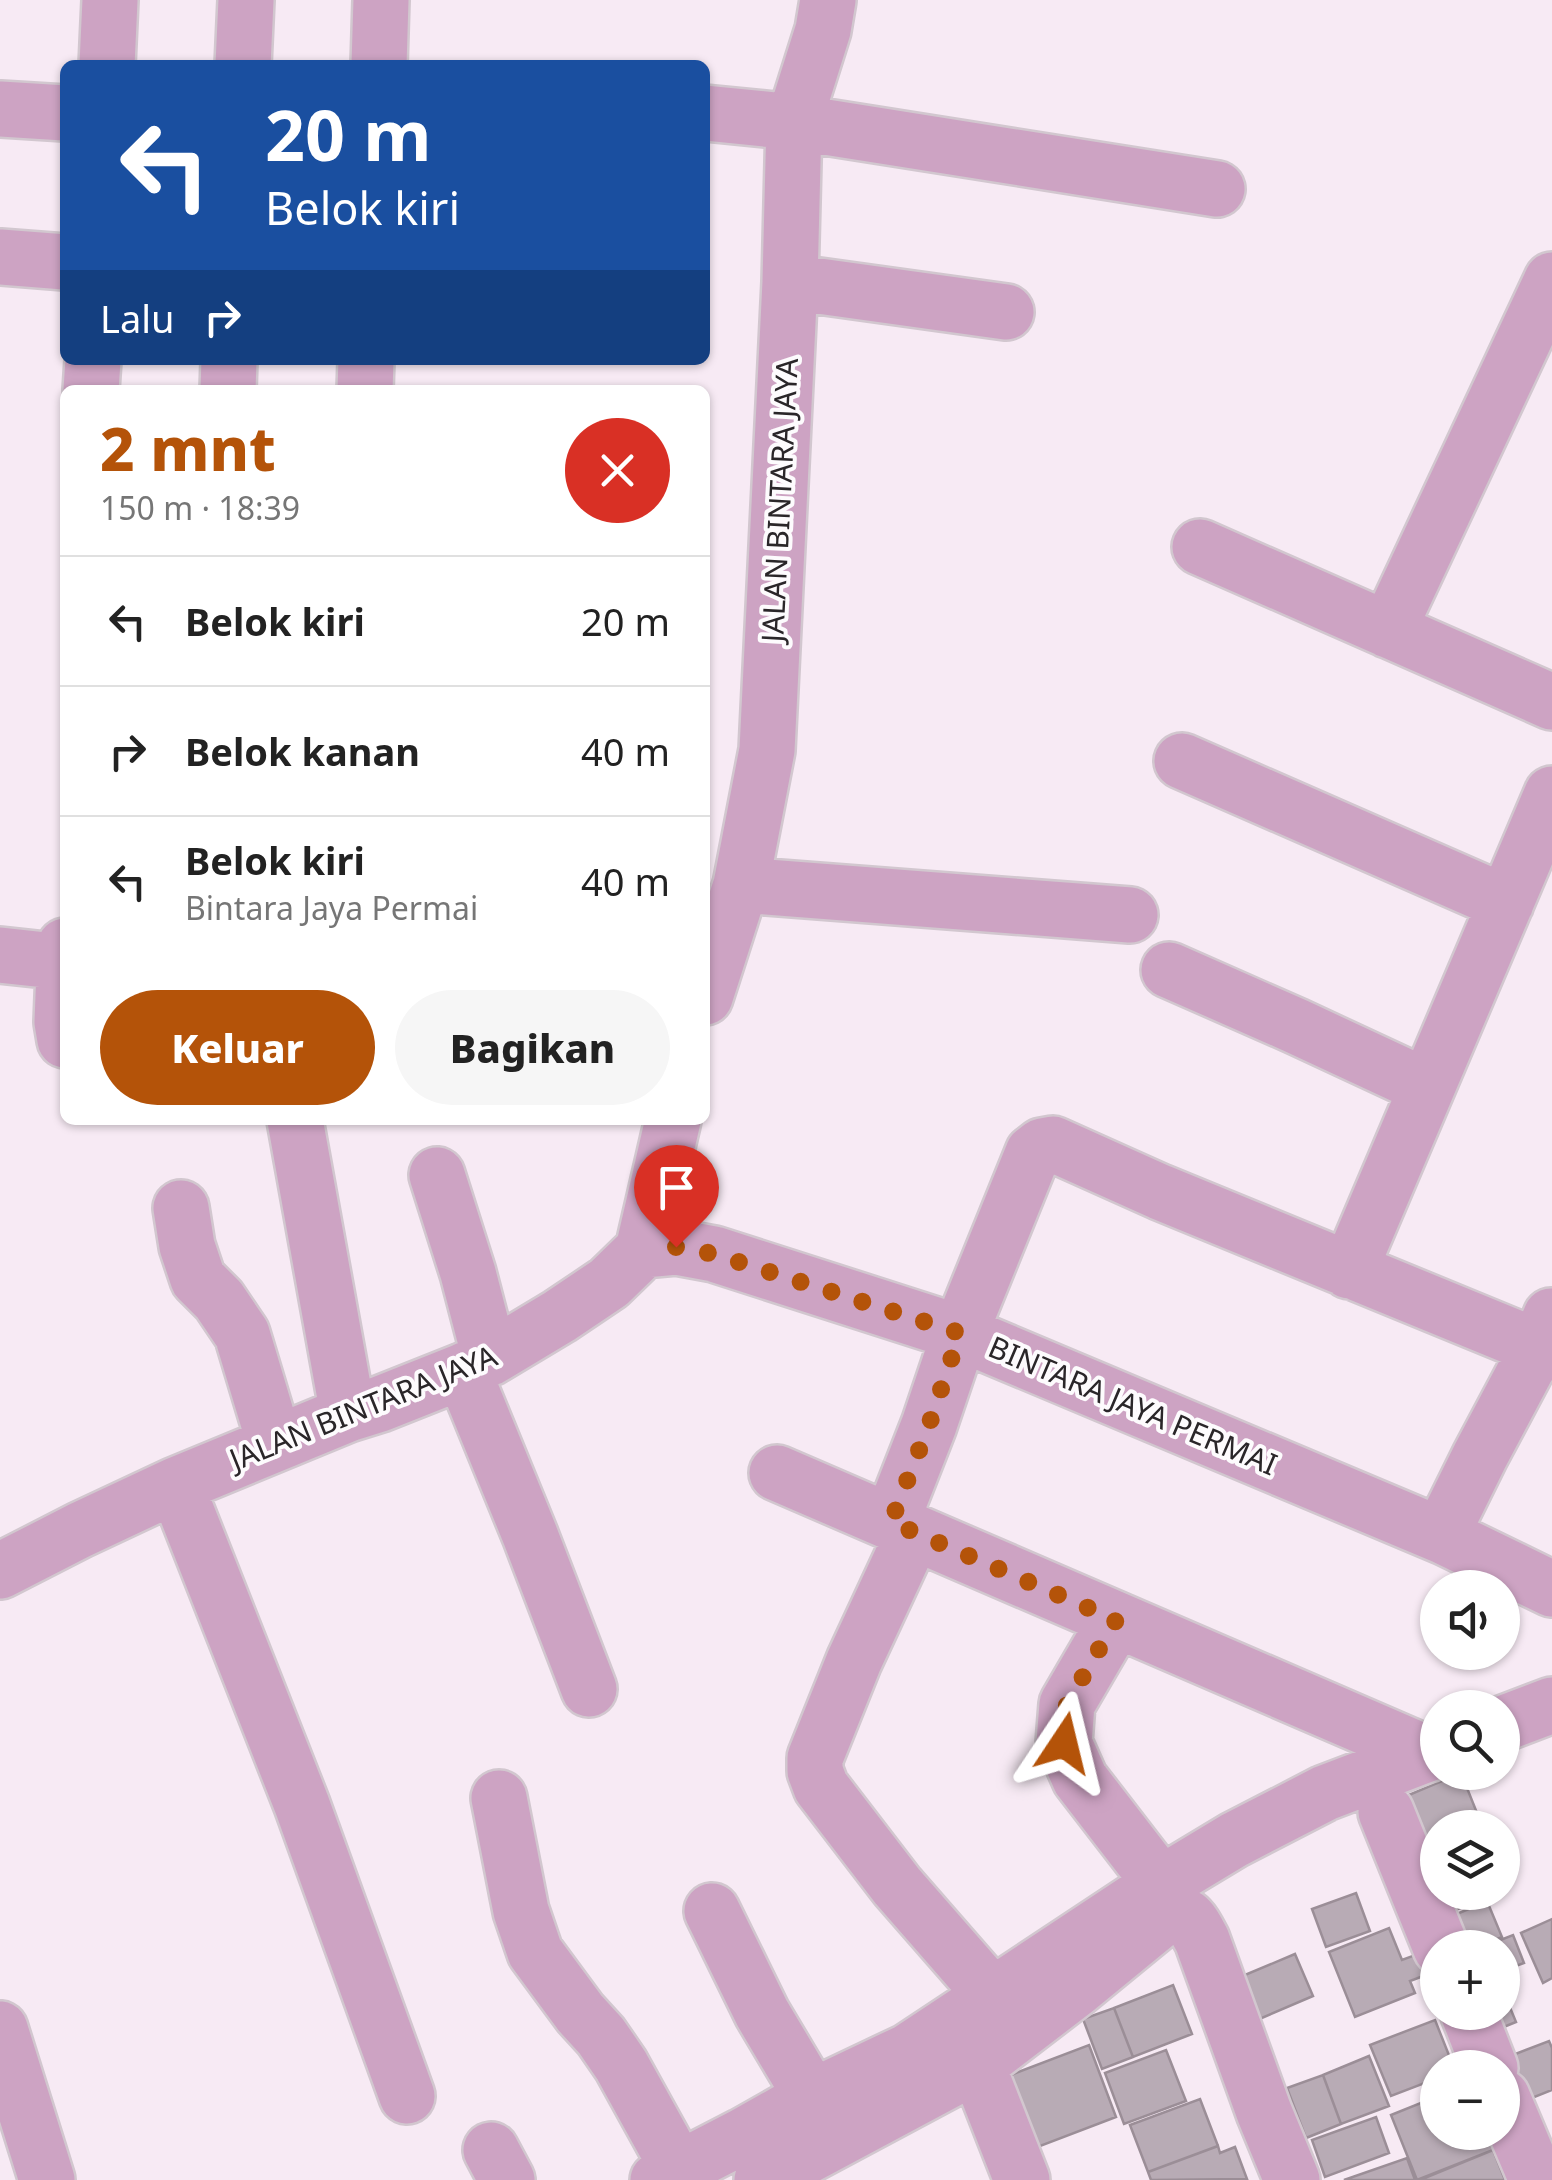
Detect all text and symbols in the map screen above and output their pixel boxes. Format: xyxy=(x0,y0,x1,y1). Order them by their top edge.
text: 20 m xyxy=(265,86,432,182)
icon: left xyxy=(100,100,230,230)
text: Belok kiri xyxy=(265,177,460,238)
icon: right xyxy=(195,290,250,345)
text: Lalu xyxy=(100,292,175,344)
street label: JALAN BINTARA JAYA xyxy=(751,356,807,646)
text: 2 mnt xyxy=(100,407,276,489)
button: close xyxy=(565,418,670,523)
text: 150 m · 18:39 xyxy=(100,486,300,529)
icon: left xyxy=(100,594,155,649)
text: Belok kiri xyxy=(185,595,365,647)
text: 20 m xyxy=(581,595,670,647)
icon: right xyxy=(100,724,155,779)
text: Belok kanan xyxy=(185,725,420,777)
text: 40 m xyxy=(581,725,670,777)
text: Belok kiri xyxy=(185,834,365,886)
icon: left xyxy=(100,854,155,909)
text: 40 m xyxy=(581,855,670,907)
text: Bintara Jaya Permai xyxy=(185,886,478,929)
button: Keluar xyxy=(100,990,375,1105)
button: Bagikan xyxy=(395,990,670,1105)
pin xyxy=(634,1145,719,1248)
icon: arrive xyxy=(649,1160,704,1215)
street label: BINTARA JAYA PERMAI xyxy=(982,1326,1284,1484)
street label: JALAN BINTARA JAYA xyxy=(221,1334,503,1480)
map controls xyxy=(1420,1570,1520,2150)
button: sound xyxy=(1420,1570,1520,1670)
button: search xyxy=(1420,1690,1520,1790)
position arrow xyxy=(1012,1691,1116,1795)
button: layers xyxy=(1420,1810,1520,1910)
button: + xyxy=(1420,1930,1520,2030)
button: − xyxy=(1420,2050,1520,2150)

